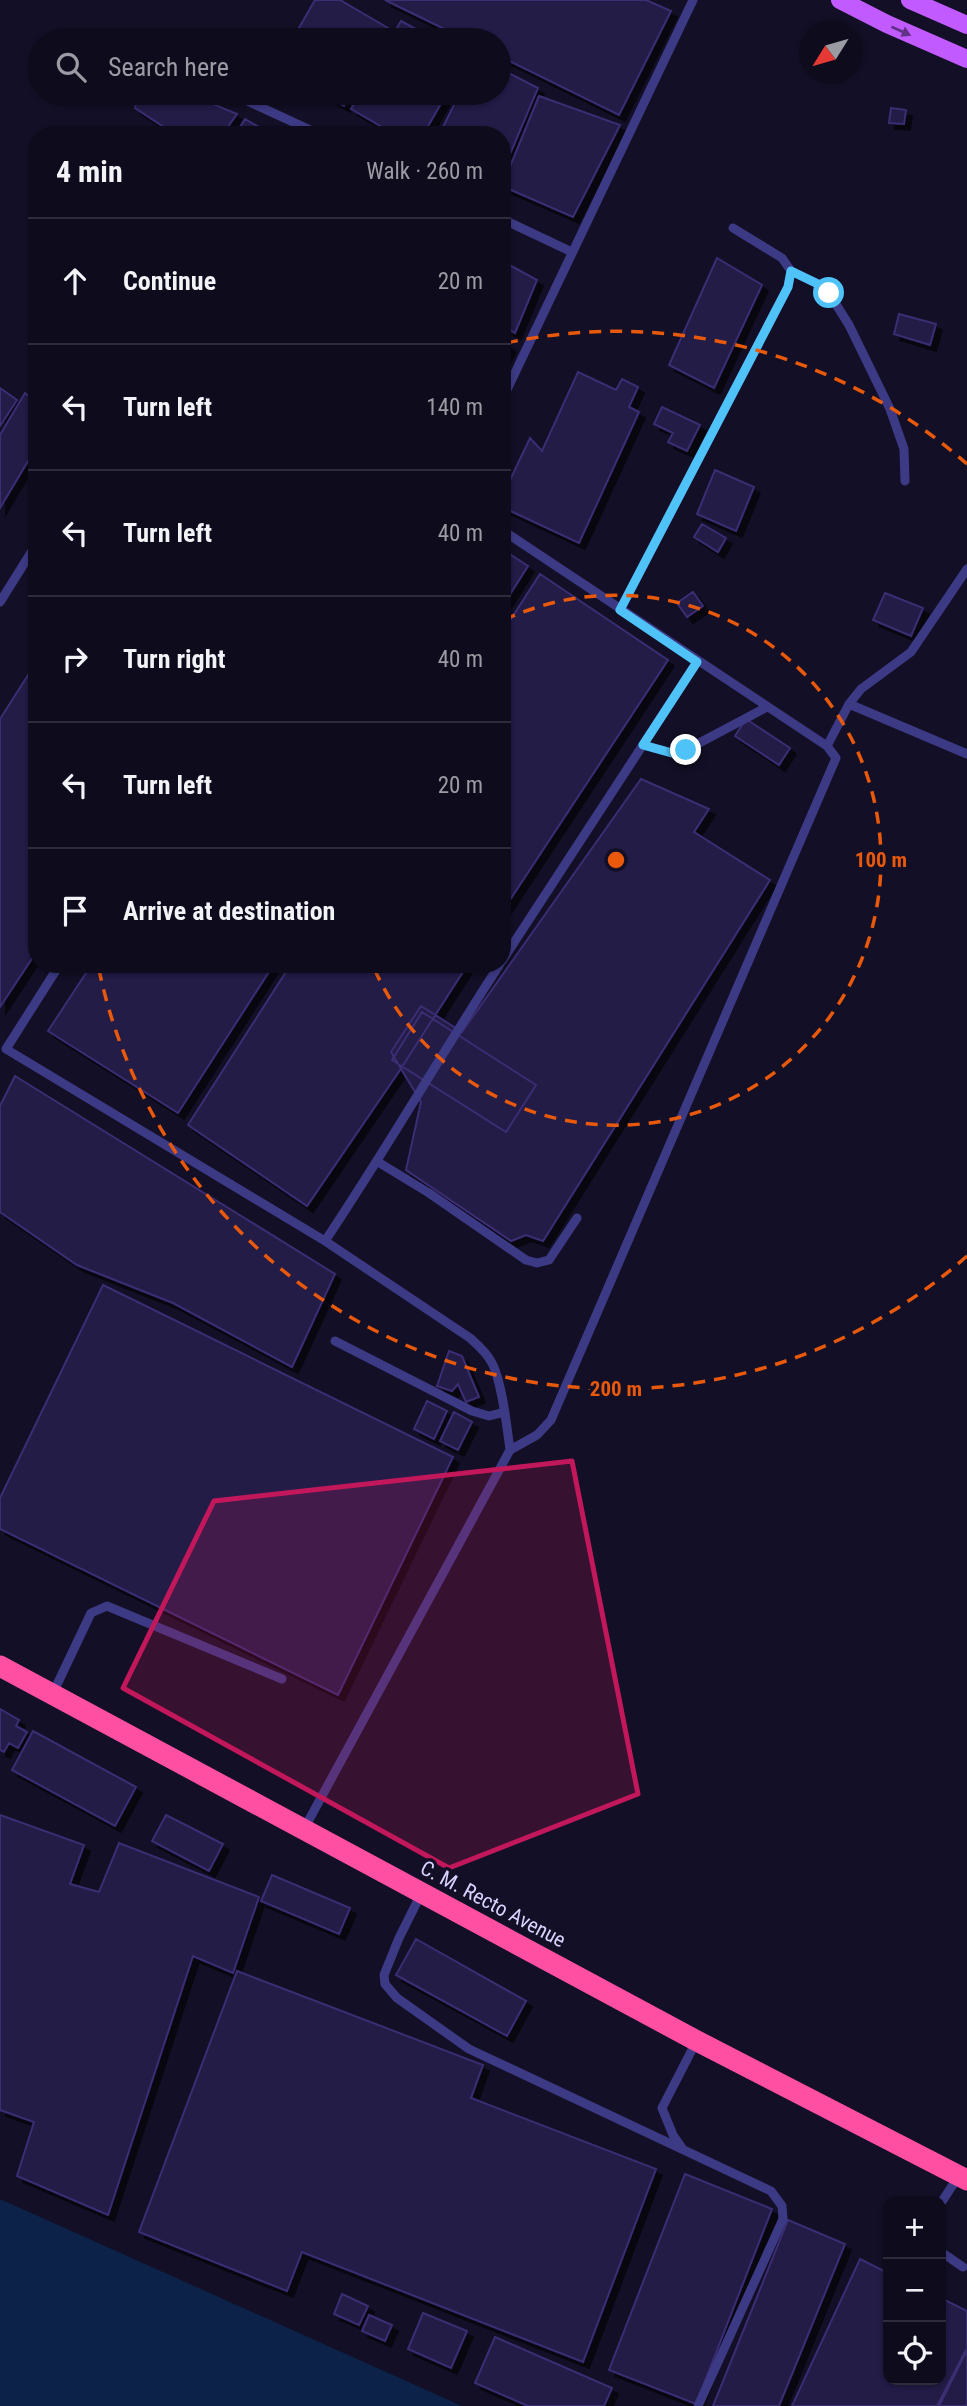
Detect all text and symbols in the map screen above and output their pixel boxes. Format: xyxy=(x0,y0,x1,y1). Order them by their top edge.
north arrow xyxy=(799,21,862,84)
one-way arrow xyxy=(891,26,912,37)
search box xyxy=(28,28,511,105)
icon: search xyxy=(52,48,90,86)
text: Search here xyxy=(108,52,229,82)
text: 4 min xyxy=(56,154,123,189)
text: Walk · 260 m xyxy=(366,158,483,185)
icon: ahead xyxy=(56,262,94,300)
text: Continue xyxy=(123,266,216,296)
text: 20 m xyxy=(438,268,483,295)
route start xyxy=(813,277,844,308)
icon: left xyxy=(56,388,94,426)
text: Turn left xyxy=(123,392,212,422)
text: 140 m xyxy=(426,394,483,421)
icon: left xyxy=(56,514,94,552)
text: Turn left xyxy=(123,518,212,548)
text: 40 m xyxy=(438,520,483,547)
icon: right xyxy=(56,640,94,678)
text: Turn right xyxy=(123,644,225,674)
text: 40 m xyxy=(438,646,483,673)
route end xyxy=(670,734,701,765)
icon: left xyxy=(56,766,94,804)
text: Turn left xyxy=(123,770,212,800)
text: 20 m xyxy=(438,772,483,799)
centre of rings xyxy=(604,848,628,872)
text: 100 m xyxy=(855,848,907,872)
icon: arrive xyxy=(56,892,94,930)
text: Arrive at destination xyxy=(123,896,335,926)
text: 200 m xyxy=(590,1377,642,1401)
street label: C. M. Recto Avenue xyxy=(416,1856,570,1952)
map controls xyxy=(883,2196,946,2385)
button: + xyxy=(883,2196,946,2259)
button: − xyxy=(883,2259,946,2322)
button: locate xyxy=(883,2322,946,2385)

